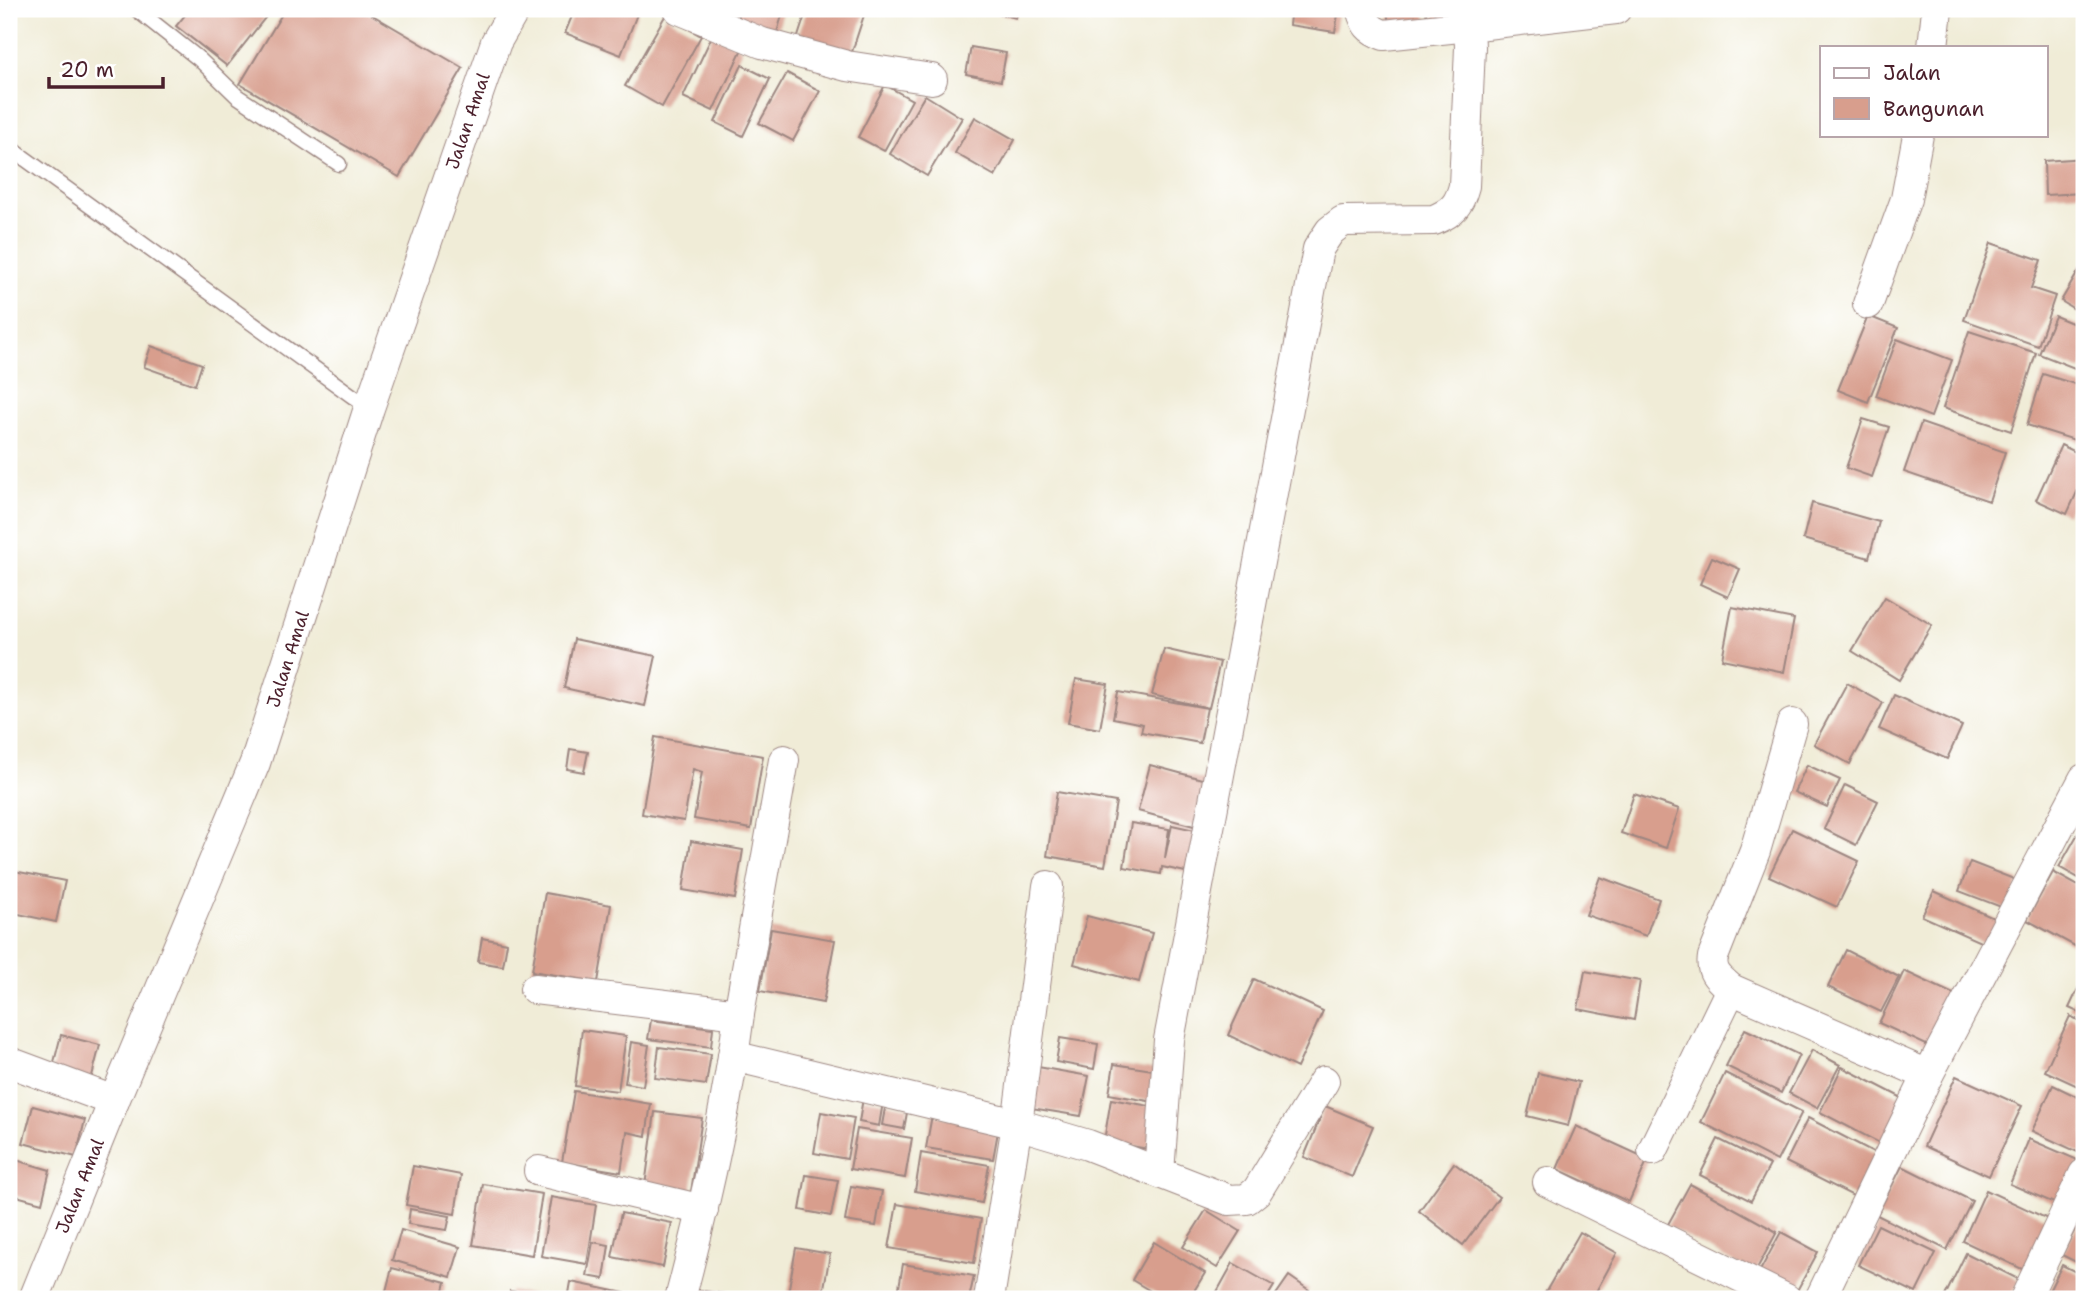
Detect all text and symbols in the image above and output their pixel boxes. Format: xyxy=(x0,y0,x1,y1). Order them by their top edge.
scale bar xyxy=(49,46,163,90)
legend xyxy=(1820,46,2048,136)
text: 20 m xyxy=(60,56,114,84)
text: Jalan xyxy=(1883,59,1941,87)
street label: Jalan Amal xyxy=(440,69,496,172)
text: Bangunan xyxy=(1883,95,1984,123)
street label: Jalan Amal xyxy=(261,607,315,710)
street label: Jalan Amal xyxy=(50,1134,110,1237)

